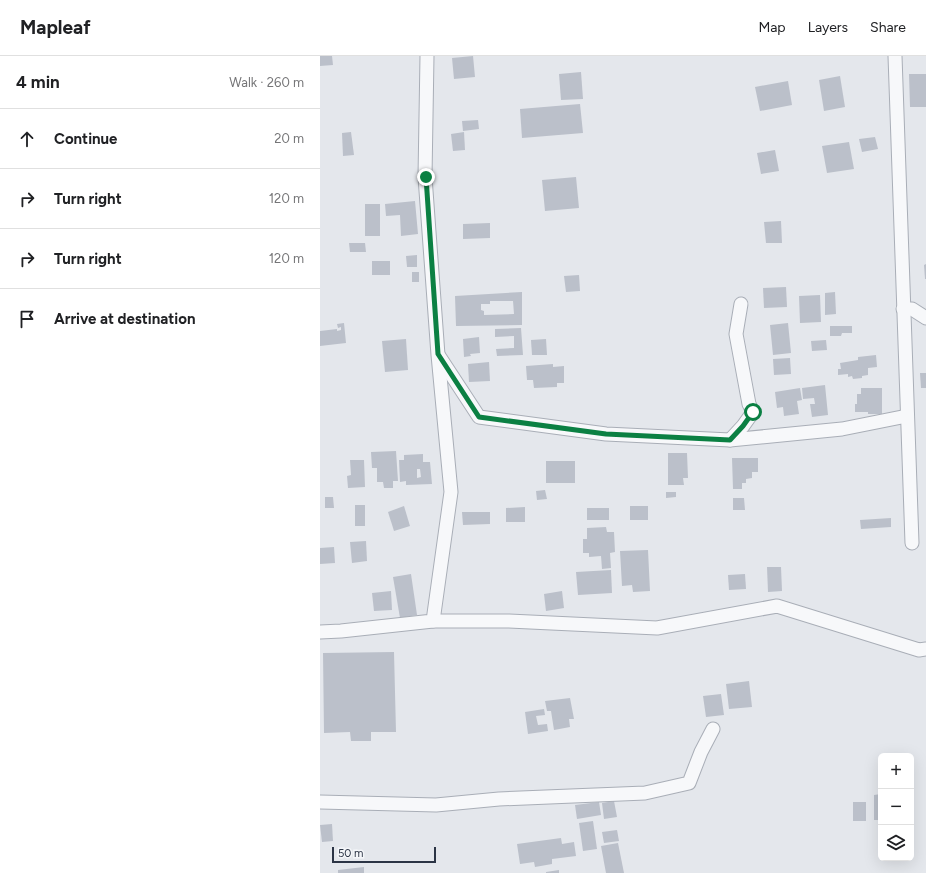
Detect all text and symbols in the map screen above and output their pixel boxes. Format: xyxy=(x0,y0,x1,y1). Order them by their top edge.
text: Mapleaf xyxy=(20,16,91,39)
text: Map xyxy=(758,19,786,36)
text: Layers xyxy=(808,19,848,36)
text: Share xyxy=(870,19,906,36)
text: 4 min xyxy=(16,72,60,92)
text: Walk · 260 m xyxy=(229,75,304,90)
icon: ahead xyxy=(16,128,38,150)
text: Continue xyxy=(54,130,117,148)
text: 20 m xyxy=(274,131,304,146)
route end xyxy=(417,168,435,186)
icon: right xyxy=(16,188,38,210)
text: Turn right xyxy=(54,190,122,208)
text: 120 m xyxy=(269,191,304,206)
icon: right xyxy=(16,248,38,270)
text: Turn right xyxy=(54,250,122,268)
text: 120 m xyxy=(269,251,304,266)
icon: arrive xyxy=(16,308,38,330)
text: Arrive at destination xyxy=(54,310,195,328)
route start xyxy=(744,403,762,421)
map controls xyxy=(878,753,914,861)
button: + xyxy=(878,753,914,789)
button: − xyxy=(878,789,914,825)
button: layers xyxy=(878,825,914,861)
scale bar xyxy=(332,845,436,864)
text: 50 m xyxy=(338,847,363,860)

